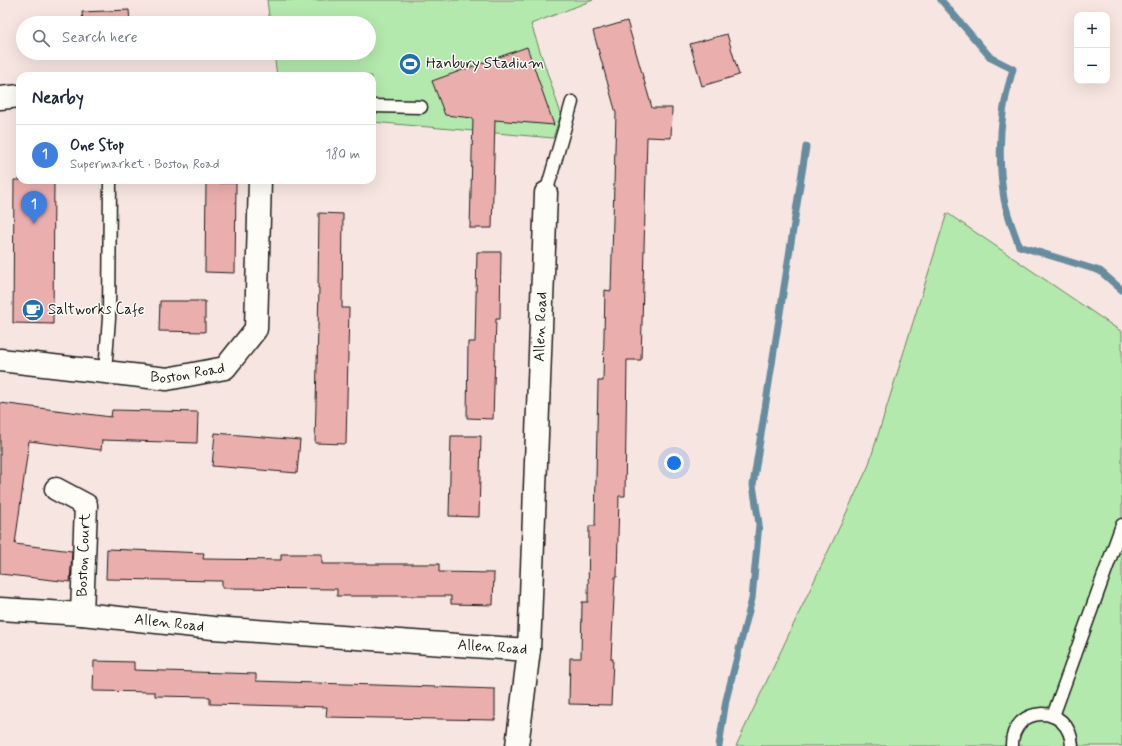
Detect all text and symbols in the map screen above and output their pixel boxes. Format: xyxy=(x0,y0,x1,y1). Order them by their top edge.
map controls xyxy=(1074,12,1110,84)
button: + xyxy=(1074,12,1110,48)
search box xyxy=(16,16,376,60)
icon: search xyxy=(30,27,52,49)
text: Search here xyxy=(62,28,138,48)
button: − xyxy=(1074,48,1110,84)
sports icon: Hanbury Stadium xyxy=(397,51,423,77)
place label: Hanbury Stadium xyxy=(426,54,544,74)
text: Nearby xyxy=(32,87,84,109)
text: One Stop xyxy=(70,136,124,156)
text: 1 xyxy=(42,146,48,163)
text: 180 m xyxy=(325,146,360,163)
text: Supermarket · Boston Road xyxy=(70,156,220,173)
pin: 1 xyxy=(21,191,47,224)
street label: Allen Road xyxy=(530,292,552,362)
cafe icon: Saltworks Cafe xyxy=(20,297,46,323)
place label: Saltworks Cafe xyxy=(48,300,145,320)
street label: Boston Road xyxy=(149,358,227,389)
your location xyxy=(664,453,684,473)
street label: Boston Court xyxy=(73,513,95,597)
street label: Allen Road xyxy=(133,610,205,637)
street label: Allen Road xyxy=(457,635,528,660)

